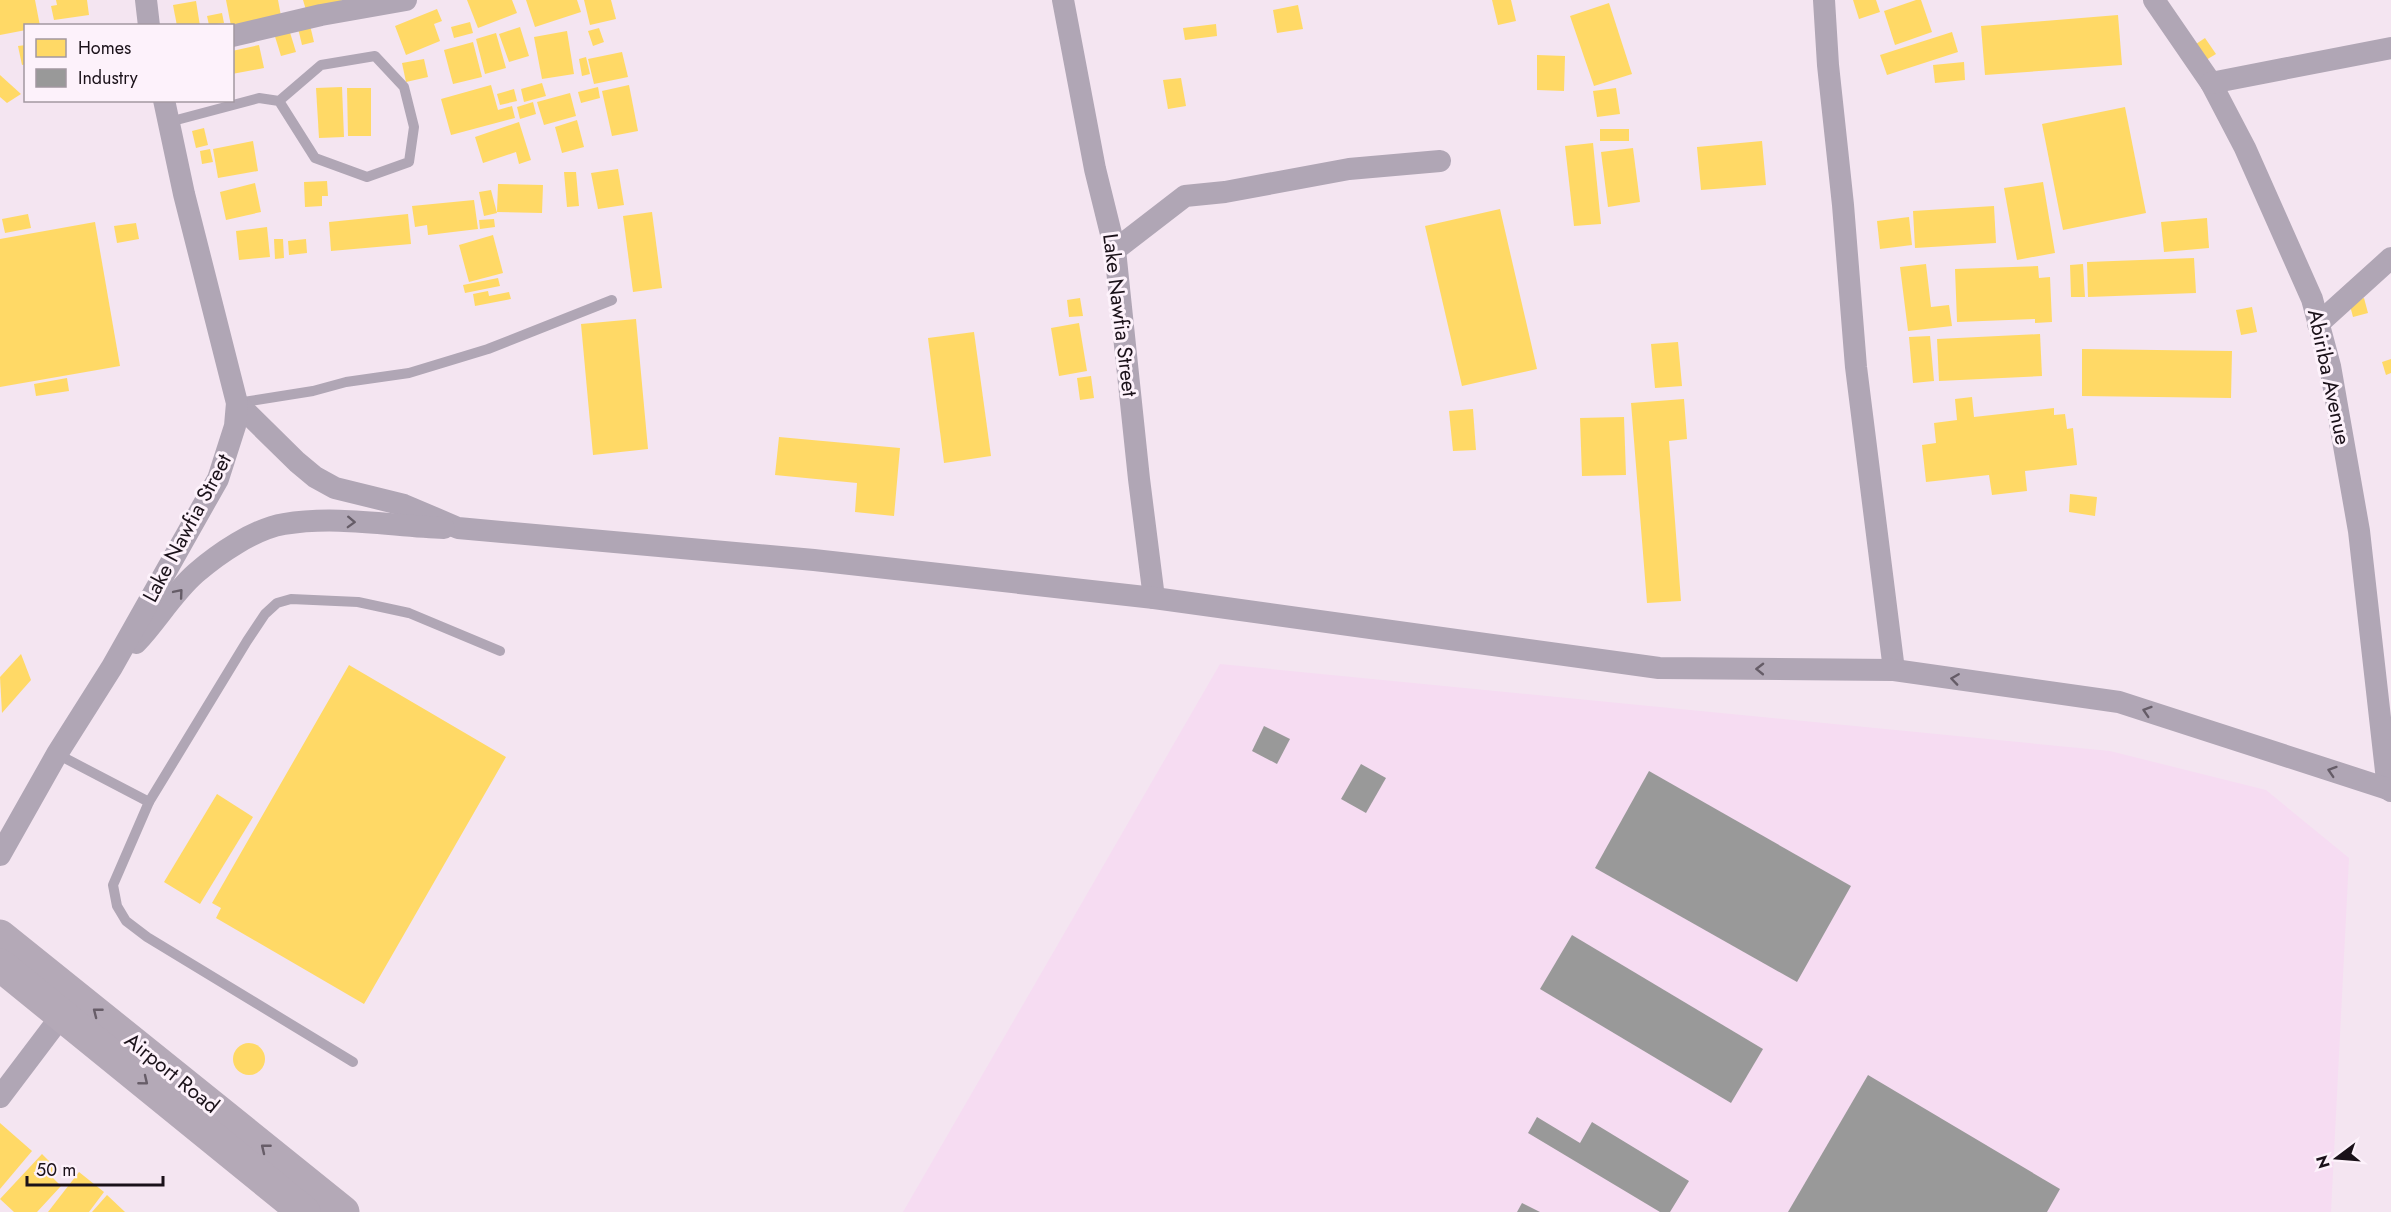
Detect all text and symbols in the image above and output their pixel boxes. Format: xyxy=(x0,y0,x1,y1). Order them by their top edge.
legend xyxy=(24,24,234,102)
text: Homes xyxy=(78,35,131,61)
text: Industry xyxy=(78,65,138,91)
street label: Lake Nawfia Street xyxy=(1095,232,1145,398)
street label: Abiriba Avenue xyxy=(2300,307,2358,448)
street label: Lake Nawfia Street xyxy=(135,449,239,607)
one-way arrow xyxy=(347,516,356,528)
one-way arrow xyxy=(172,589,183,600)
one-way arrow xyxy=(1756,663,1765,675)
one-way arrow xyxy=(1950,673,1959,685)
one-way arrow xyxy=(2142,706,2153,718)
one-way arrow xyxy=(2327,765,2338,778)
one-way arrow xyxy=(93,1009,104,1020)
street label: Airport Road xyxy=(118,1026,226,1120)
one-way arrow xyxy=(137,1074,148,1085)
north arrow xyxy=(2307,1128,2367,1188)
one-way arrow xyxy=(261,1145,272,1156)
scale bar xyxy=(27,1149,164,1187)
text: N xyxy=(2310,1153,2336,1171)
text: 50 m xyxy=(36,1157,76,1183)

